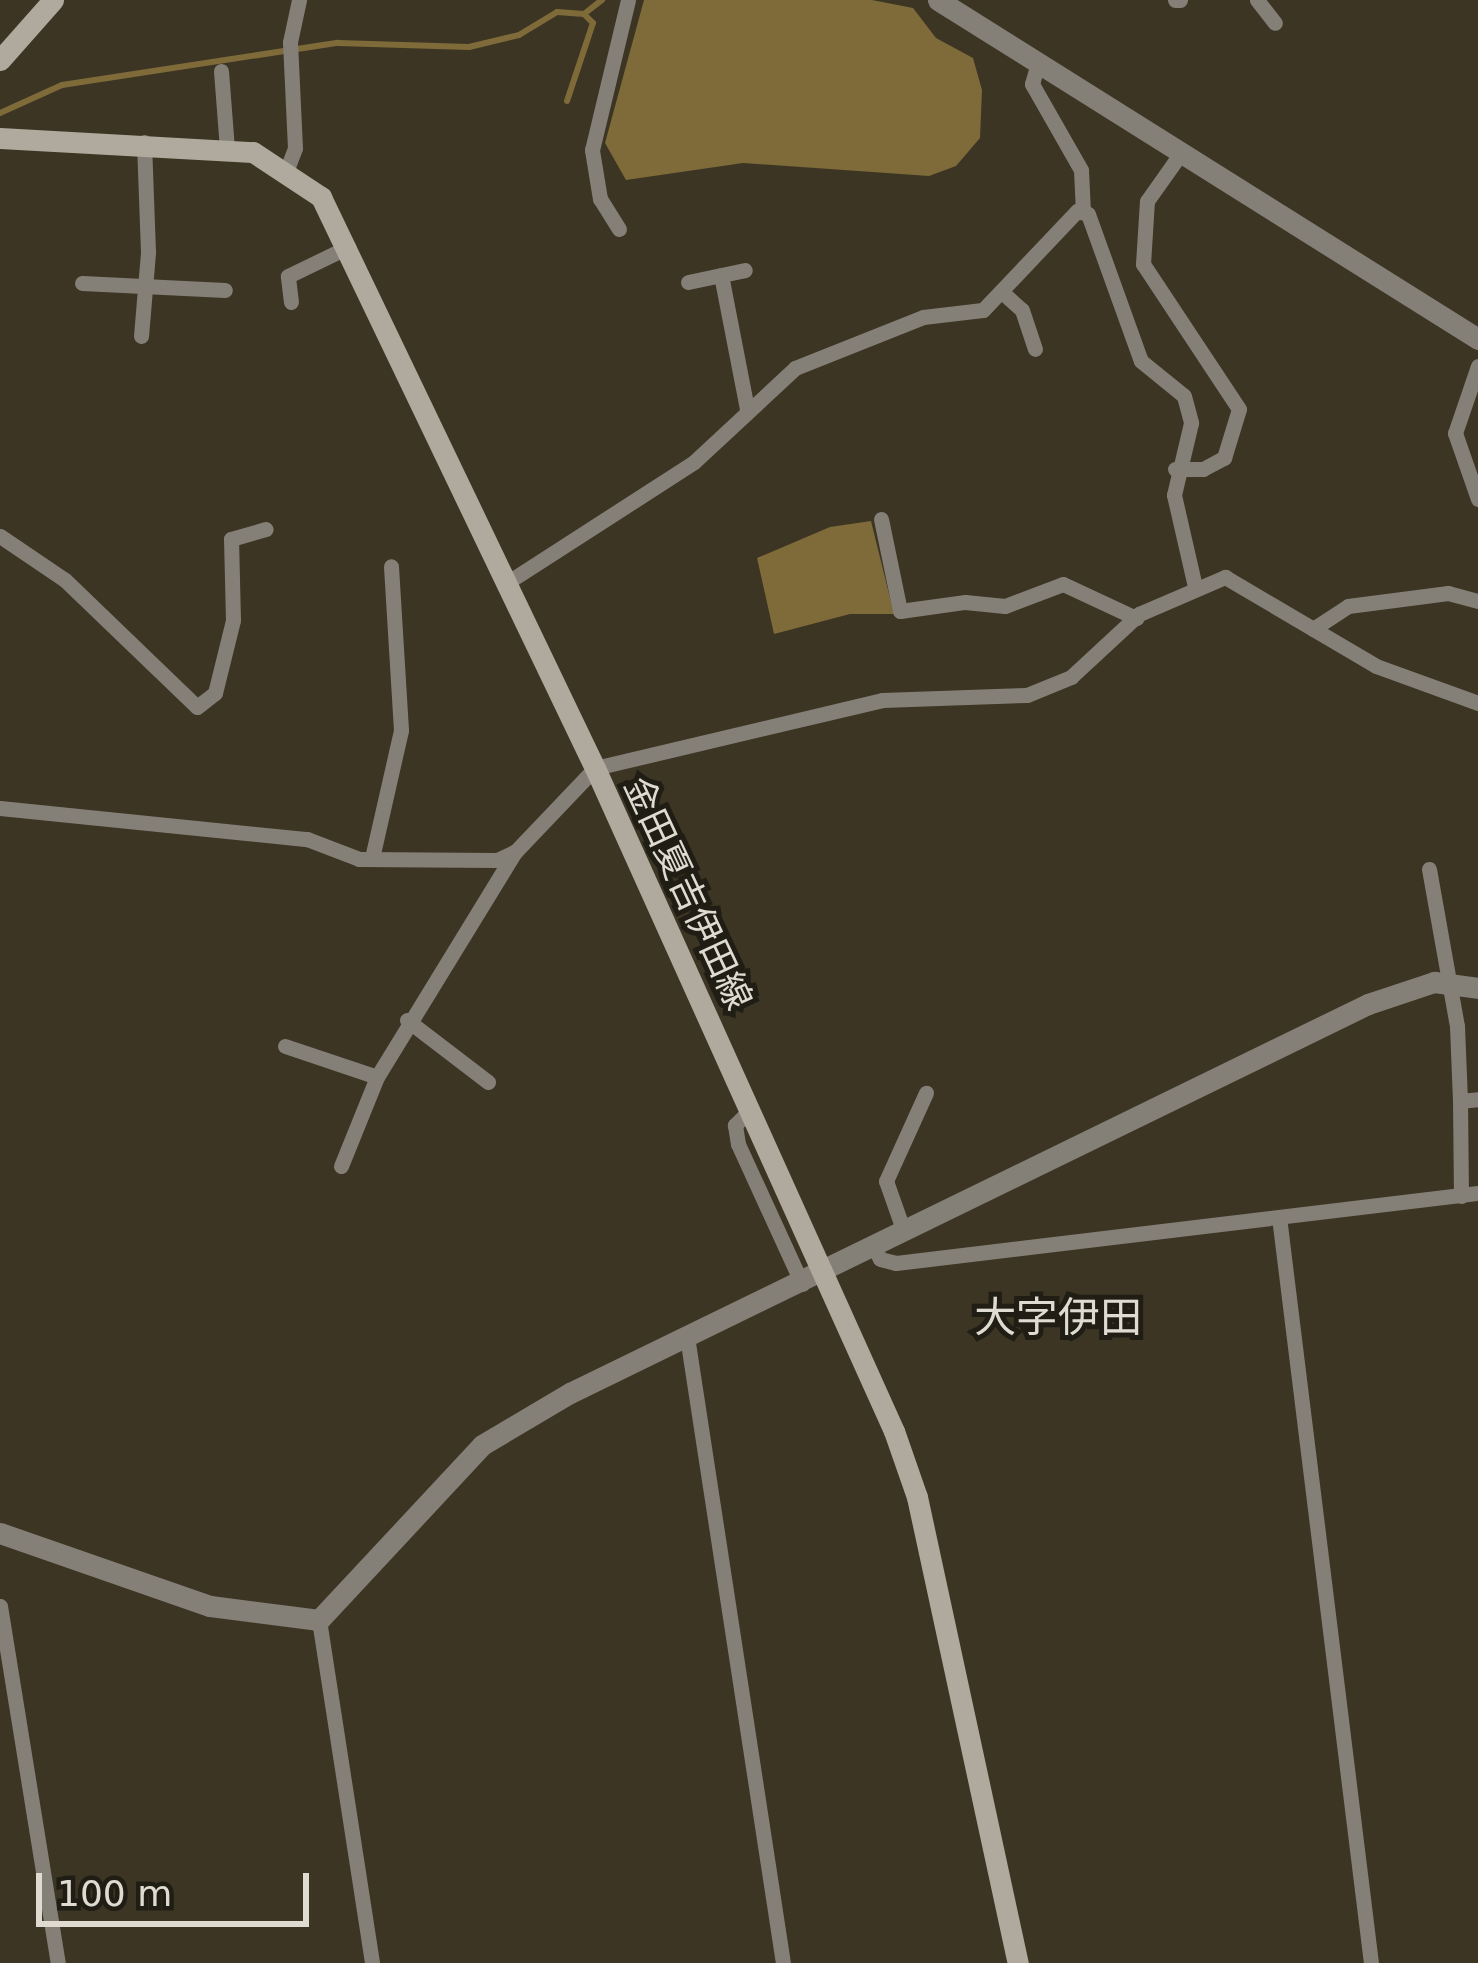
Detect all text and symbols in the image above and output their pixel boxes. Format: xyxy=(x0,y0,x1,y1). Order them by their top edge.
street label: 金田夏吉伊田線 xyxy=(615,770,761,1016)
district label: 大字伊田 xyxy=(974,1293,1142,1343)
scale bar xyxy=(42,1849,315,1923)
text: 100 m xyxy=(57,1873,172,1914)

